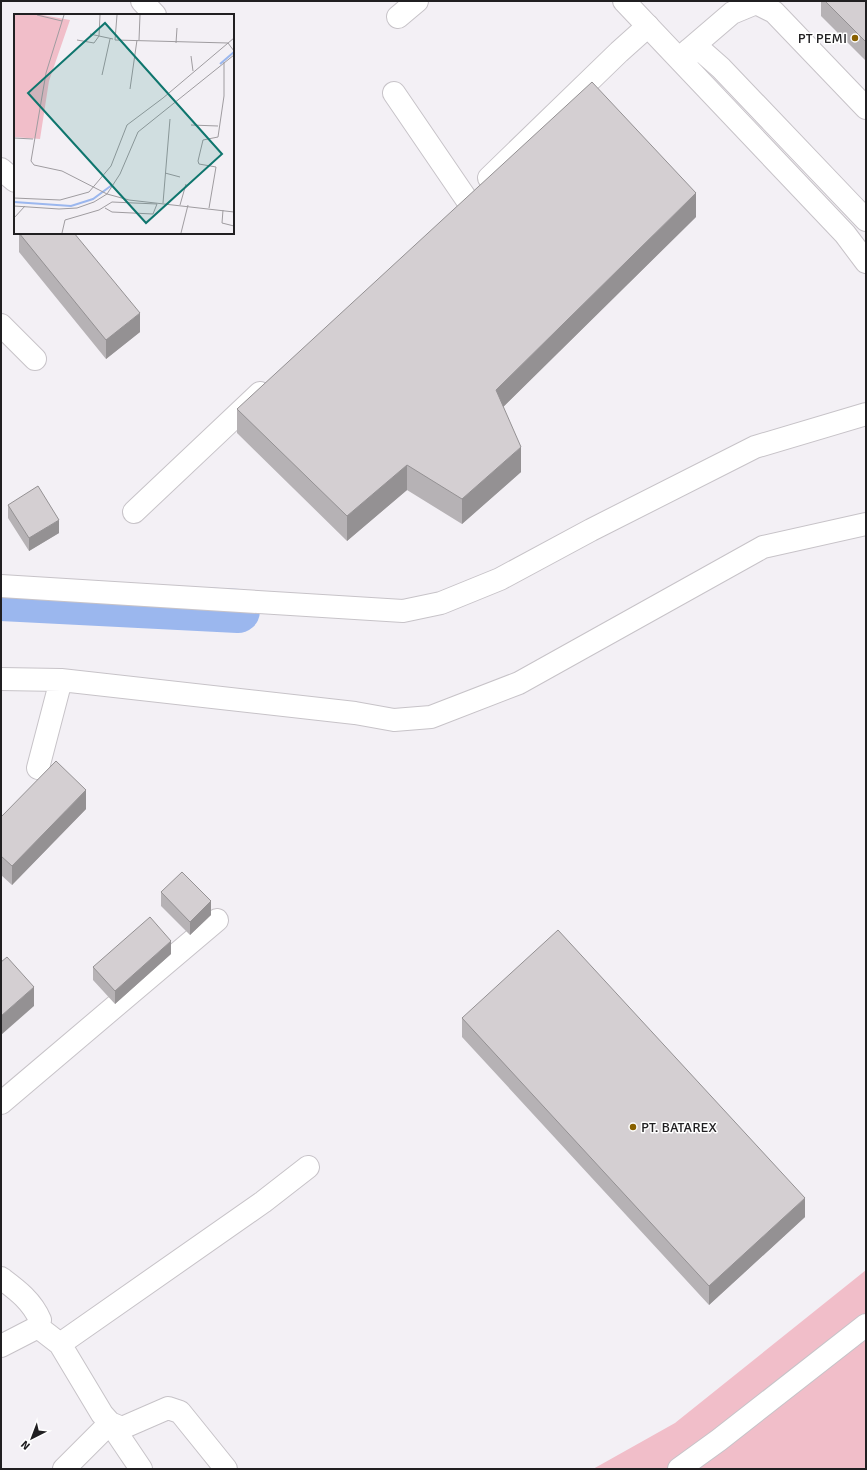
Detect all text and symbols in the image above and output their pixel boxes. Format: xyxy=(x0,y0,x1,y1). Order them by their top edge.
inset map xyxy=(14,14,234,234)
place label: PT PEMI xyxy=(798,30,847,47)
marker: PT PEMI xyxy=(850,33,860,43)
place label: PT. BATAREX xyxy=(641,1119,717,1136)
marker: PT. BATAREX xyxy=(628,1122,638,1132)
north arrow xyxy=(12,1418,52,1458)
text: N xyxy=(18,1438,33,1452)

